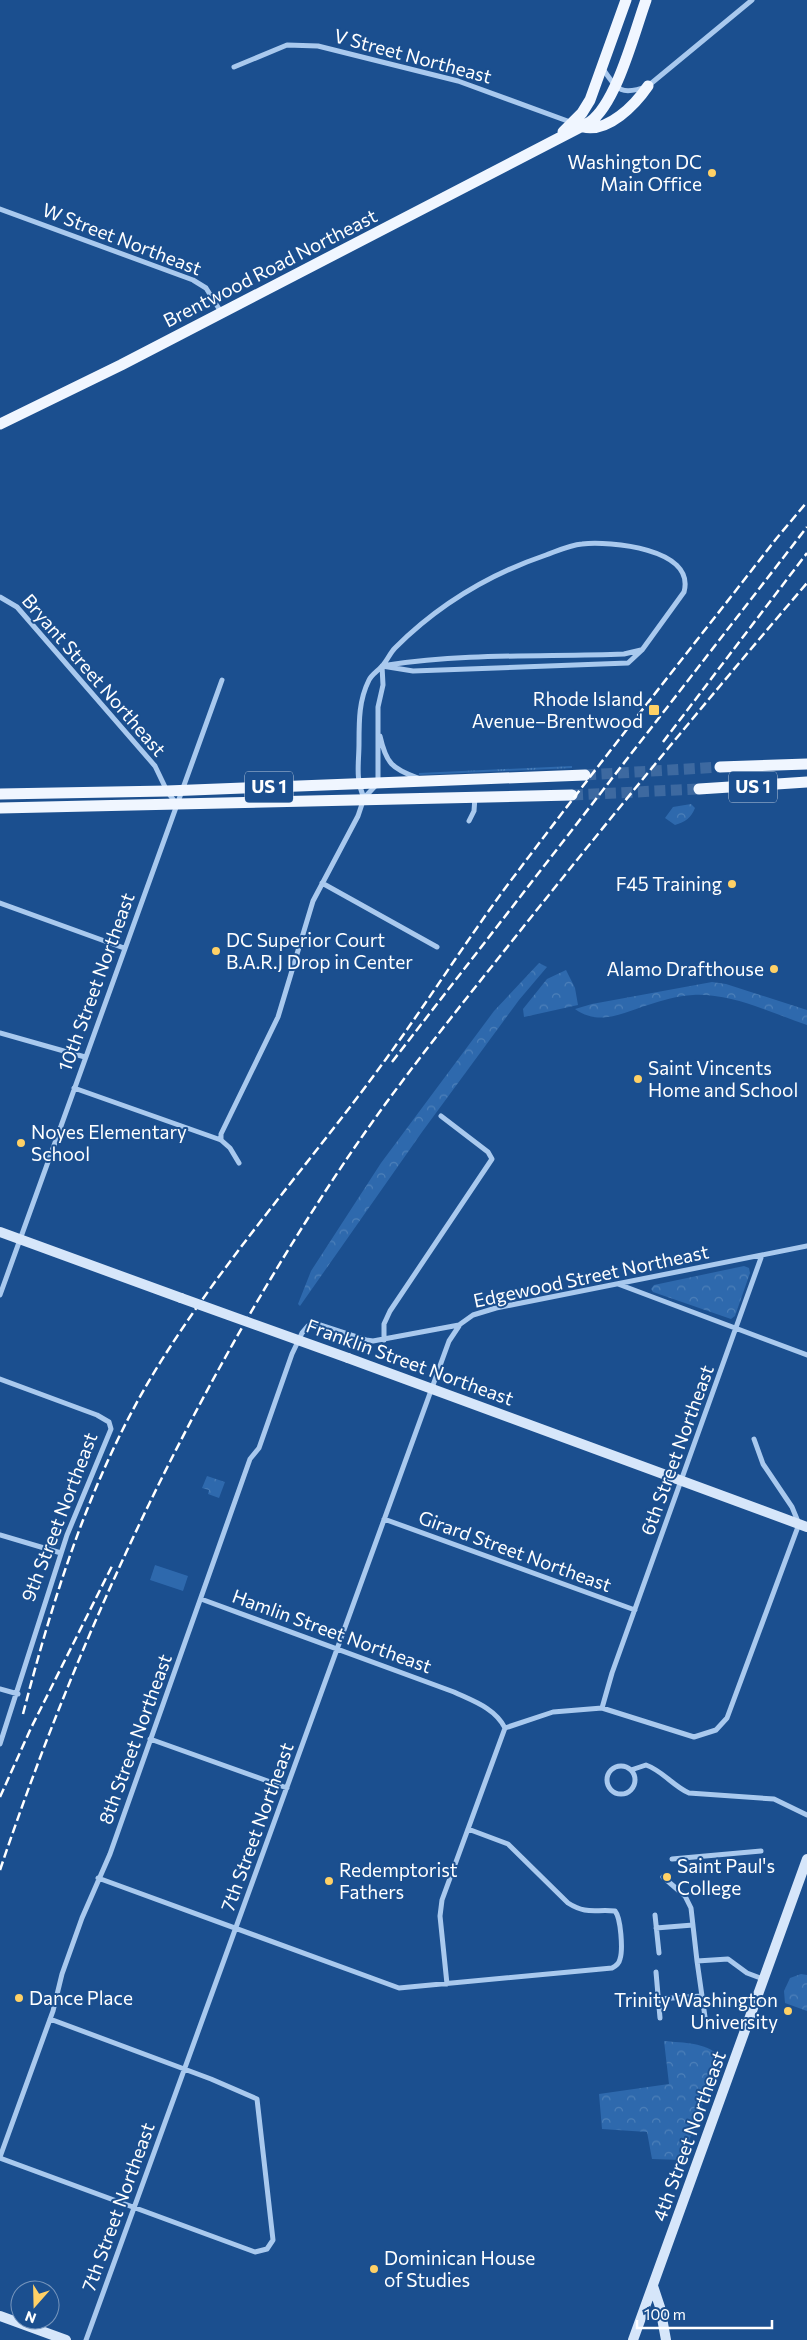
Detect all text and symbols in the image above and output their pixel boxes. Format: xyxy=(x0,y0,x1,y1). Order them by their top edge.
street label: V Street Northeast xyxy=(332,23,495,88)
place label: Washington DC Main Office xyxy=(568,150,702,195)
marker: Washington DC Main Office xyxy=(706,167,718,179)
street label: W Street Northeast xyxy=(39,198,205,280)
street label: Brentwood Road Northeast xyxy=(159,203,381,332)
street label: Bryant Street Northeast xyxy=(18,589,171,761)
place label: Rhode Island Avenue–Brentwood xyxy=(472,687,643,732)
marker: Rhode Island Avenue–Brentwood xyxy=(647,703,661,717)
road number: US 1 xyxy=(245,772,293,802)
road number: US 1 xyxy=(729,772,777,802)
place label: F45 Training xyxy=(616,872,722,895)
marker: F45 Training xyxy=(726,878,738,890)
street label: 10th Street Northeast xyxy=(52,889,139,1074)
place label: DC Superior Court B.A.R.J Drop in Center xyxy=(226,928,413,973)
marker: DC Superior Court B.A.R.J Drop in Center xyxy=(210,945,222,957)
place label: Alamo Drafthouse xyxy=(606,957,764,980)
marker: Alamo Drafthouse xyxy=(768,963,780,975)
place label: Saint Vincents Home and School xyxy=(648,1056,798,1101)
marker: Saint Vincents Home and School xyxy=(632,1073,644,1085)
place label: Noyes Elementary School xyxy=(31,1120,187,1165)
marker: Noyes Elementary School xyxy=(15,1137,27,1149)
street label: Edgewood Street Northeast xyxy=(471,1239,711,1312)
street label: Franklin Street Northeast xyxy=(303,1313,517,1410)
street label: 6th Street Northeast xyxy=(635,1361,718,1538)
street label: 9th Street Northeast xyxy=(16,1429,102,1605)
street label: Girard Street Northeast xyxy=(416,1505,615,1596)
street label: Hamlin Street Northeast xyxy=(229,1584,435,1677)
street label: 8th Street Northeast xyxy=(93,1650,176,1827)
street label: 7th Street Northeast xyxy=(215,1739,298,1914)
place label: Saint Paul's College xyxy=(677,1854,775,1899)
place label: Redemptorist Fathers xyxy=(339,1858,458,1903)
marker: Saint Paul's College xyxy=(661,1871,673,1883)
marker: Redemptorist Fathers xyxy=(323,1875,335,1887)
place label: Dance Place xyxy=(29,1986,133,2009)
place label: Trinity Washington University xyxy=(614,1988,778,2033)
marker: Dance Place xyxy=(13,1992,25,2004)
marker: Trinity Washington University xyxy=(782,2005,794,2017)
street label: 4th Street Northeast xyxy=(647,2047,730,2224)
street label: 7th Street Northeast xyxy=(76,2119,159,2294)
place label: Dominican House of Studies xyxy=(384,2246,535,2291)
marker: Dominican House of Studies xyxy=(368,2263,380,2275)
north arrow xyxy=(10,2280,60,2330)
scale bar xyxy=(637,2298,772,2330)
text: 100 m xyxy=(644,2305,686,2323)
text: N xyxy=(23,2308,38,2327)

